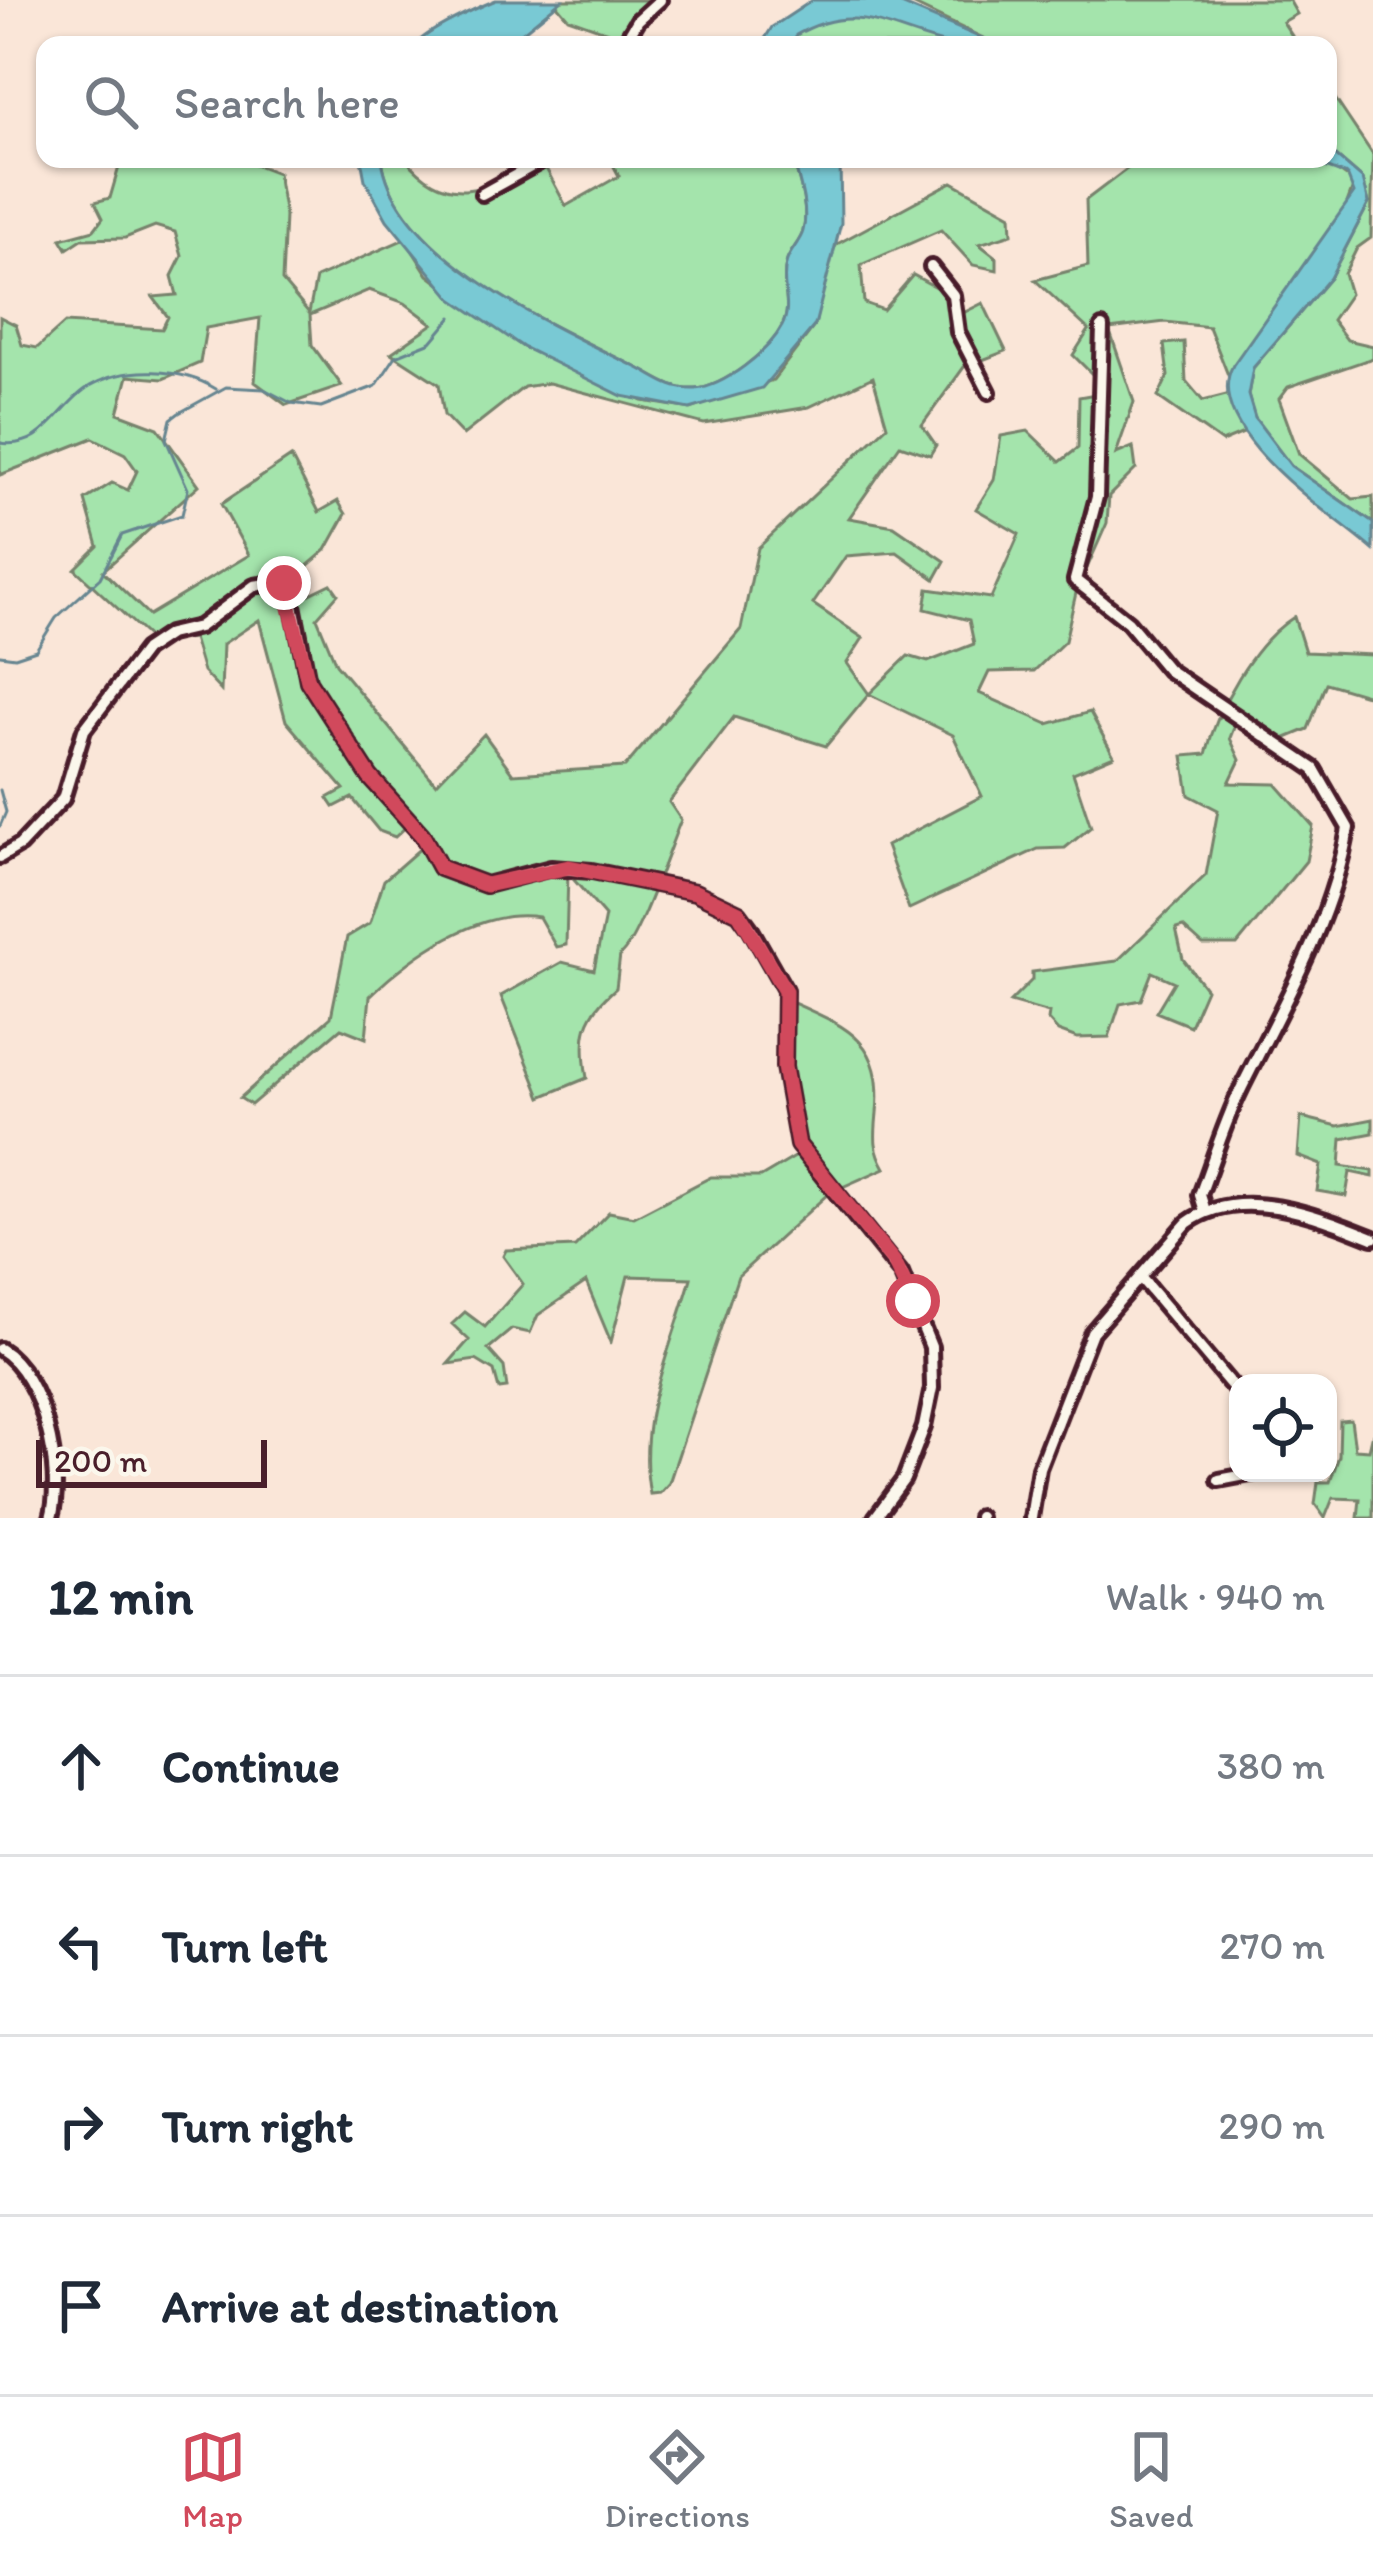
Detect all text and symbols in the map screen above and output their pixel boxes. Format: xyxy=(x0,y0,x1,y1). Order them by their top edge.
search box xyxy=(36,36,1337,168)
icon: search xyxy=(78,69,144,135)
text: Search here xyxy=(174,75,400,129)
route end xyxy=(257,556,311,610)
route start xyxy=(886,1274,940,1328)
map controls xyxy=(1229,1374,1337,1482)
button: locate xyxy=(1229,1374,1337,1482)
scale bar xyxy=(36,1434,267,1487)
text: 200 m xyxy=(54,1441,147,1480)
text: 12 min xyxy=(48,1566,193,1627)
text: Walk · 940 m xyxy=(1105,1573,1325,1620)
icon: ahead xyxy=(48,1733,114,1799)
text: Continue xyxy=(162,1739,340,1793)
text: 380 m xyxy=(1217,1742,1325,1789)
icon: left xyxy=(48,1913,114,1979)
text: Turn left xyxy=(162,1919,328,1973)
text: 270 m xyxy=(1220,1922,1325,1969)
icon: right xyxy=(48,2093,114,2159)
text: Turn right xyxy=(162,2099,353,2153)
text: 290 m xyxy=(1218,2102,1325,2149)
icon: arrive xyxy=(48,2273,114,2339)
text: Arrive at destination xyxy=(162,2279,558,2333)
tab: Map xyxy=(180,2424,246,2535)
tab: Directions xyxy=(605,2424,750,2535)
tab: Saved xyxy=(1109,2424,1193,2535)

